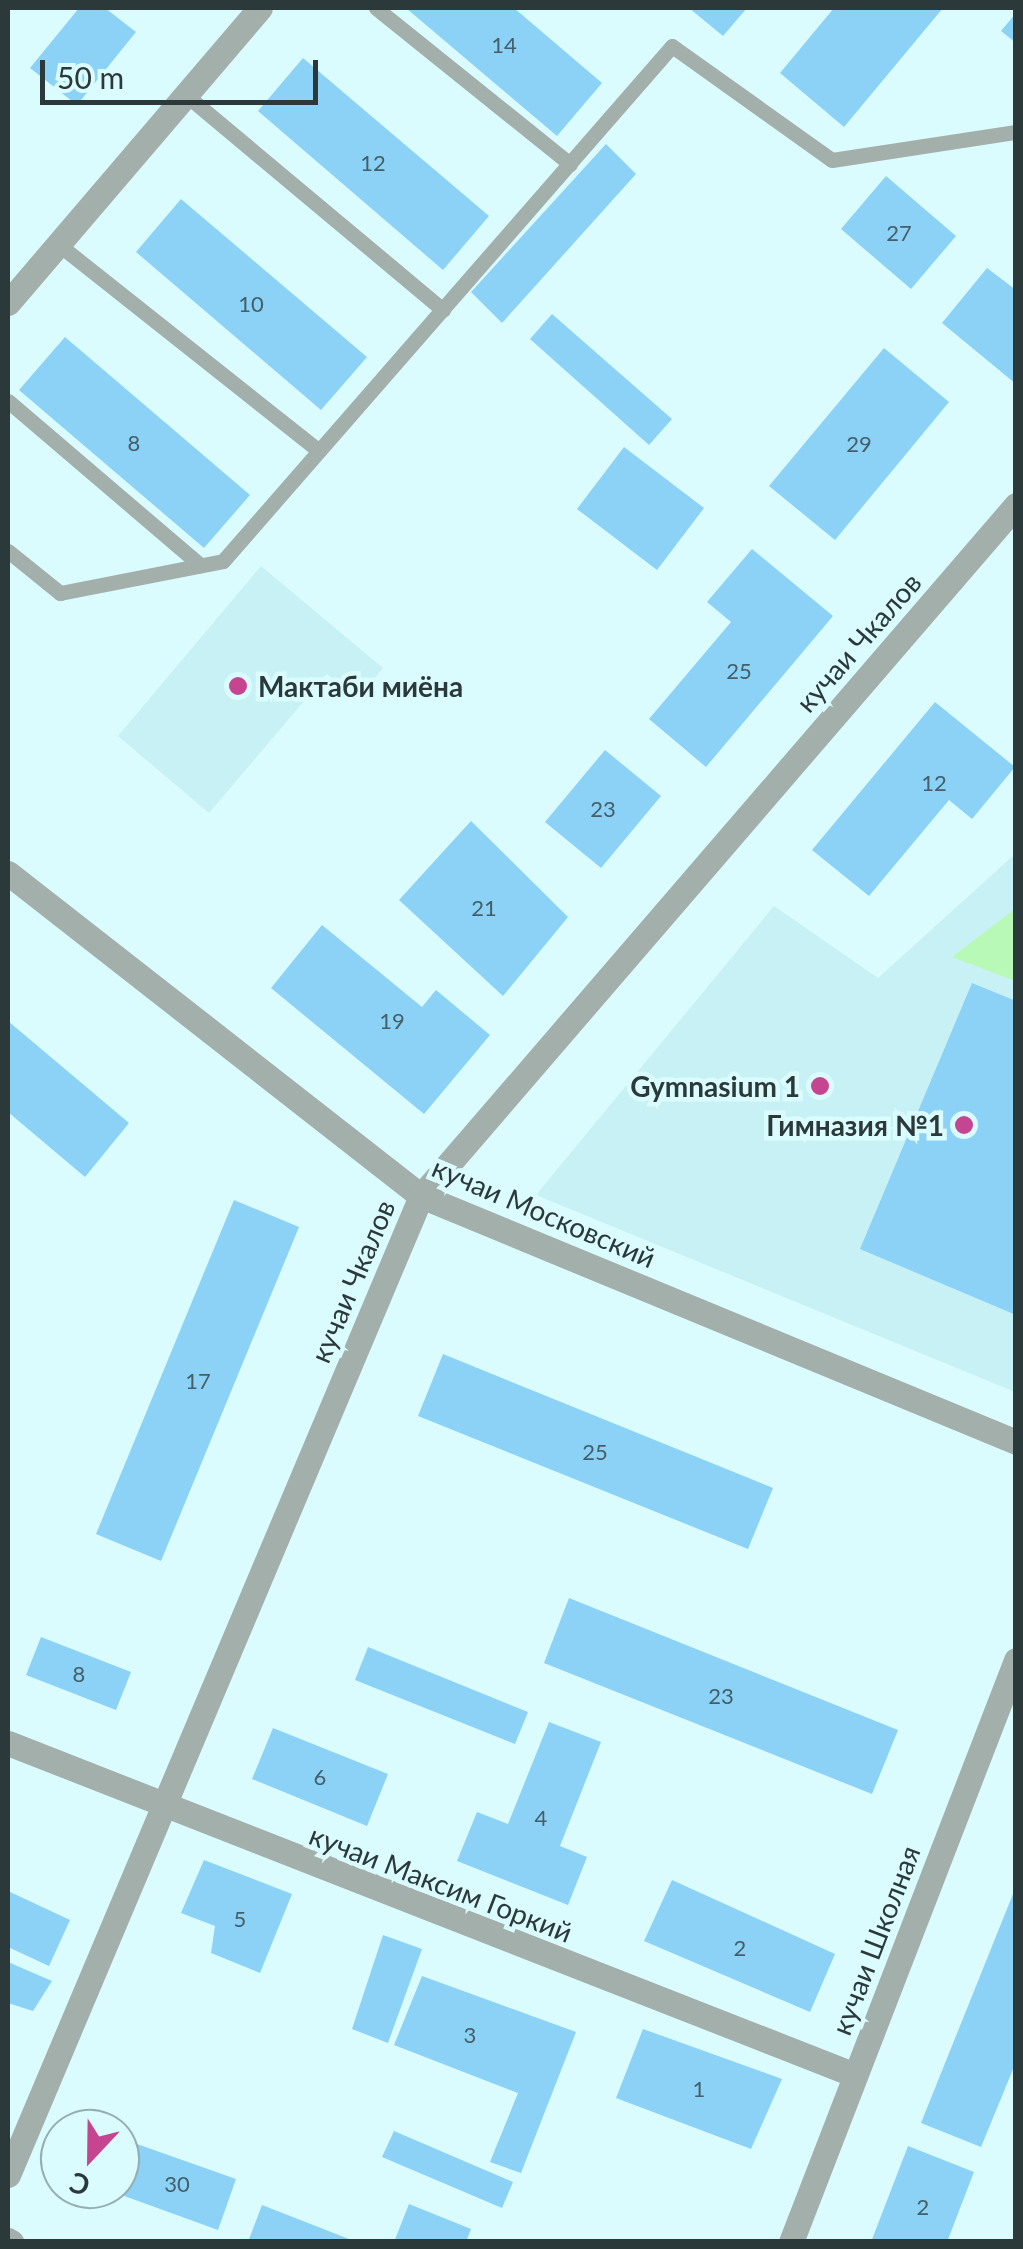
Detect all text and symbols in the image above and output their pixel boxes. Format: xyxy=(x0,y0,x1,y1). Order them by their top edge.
house number: 14 xyxy=(491,32,517,58)
scale bar xyxy=(45,40,322,102)
text: 50 m xyxy=(57,59,124,95)
house number: 12 xyxy=(360,150,386,176)
house number: 27 xyxy=(886,220,912,246)
house number: 10 xyxy=(238,291,264,317)
house number: 8 xyxy=(128,430,140,456)
house number: 29 xyxy=(846,431,872,457)
street label: кучаи Чкалов xyxy=(788,566,928,718)
house number: 25 xyxy=(726,658,752,684)
place label: Мактаби миёна xyxy=(258,669,463,703)
marker: Мактаби миёна xyxy=(227,675,249,697)
house number: 12 xyxy=(921,770,947,796)
house number: 23 xyxy=(590,796,616,822)
house number: 21 xyxy=(471,895,497,921)
house number: 19 xyxy=(379,1008,405,1034)
place label: Gymnasium 1 xyxy=(630,1069,800,1103)
marker: Gymnasium 1 xyxy=(809,1075,831,1097)
place label: Гимназия №1 xyxy=(766,1108,944,1142)
marker: Гимназия №1 xyxy=(953,1114,975,1136)
street label: кучаи Московский xyxy=(427,1150,661,1274)
street label: кучаи Чкалов xyxy=(303,1195,401,1367)
house number: 17 xyxy=(185,1368,211,1394)
house number: 25 xyxy=(582,1439,608,1465)
house number: 8 xyxy=(73,1661,85,1687)
house number: 23 xyxy=(708,1683,734,1709)
house number: 6 xyxy=(314,1764,326,1790)
house number: 4 xyxy=(535,1805,547,1831)
street label: кучаи Максим Горкий xyxy=(305,1817,577,1949)
street label: кучаи Школная xyxy=(824,1841,926,2039)
house number: 5 xyxy=(234,1906,246,1932)
house number: 2 xyxy=(734,1935,746,1961)
house number: 3 xyxy=(464,2022,476,2048)
house number: 1 xyxy=(693,2076,705,2102)
north arrow xyxy=(40,2109,140,2209)
text: С xyxy=(65,2166,94,2204)
house number: 30 xyxy=(164,2171,190,2197)
house number: 2 xyxy=(917,2194,929,2220)

